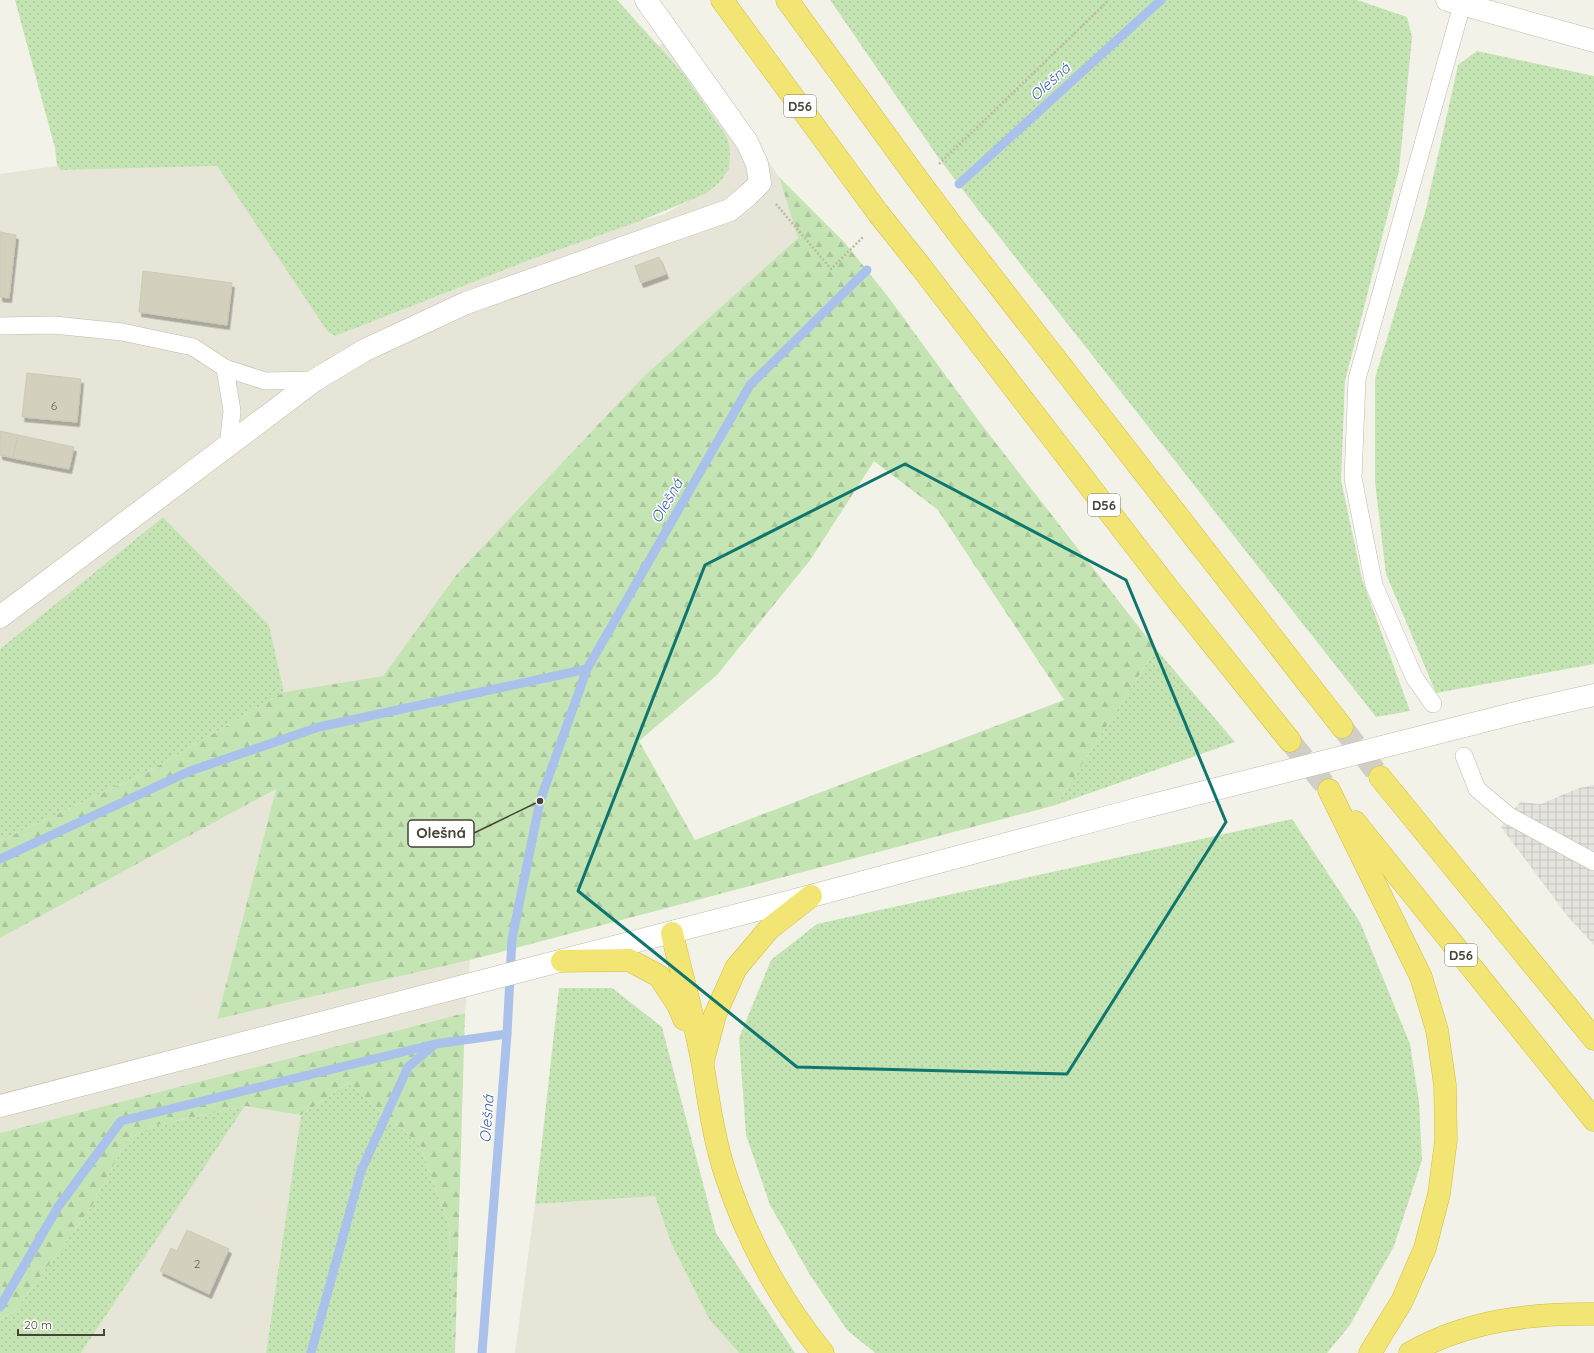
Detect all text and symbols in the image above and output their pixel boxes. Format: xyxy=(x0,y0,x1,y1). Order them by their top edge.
water label: Olešná xyxy=(1025,58,1075,105)
road number: D56 xyxy=(784,95,816,117)
house number: 6 xyxy=(51,398,58,413)
water label: Olešná xyxy=(646,474,687,526)
road number: D56 xyxy=(1088,494,1120,516)
callout: Olešná xyxy=(408,820,474,847)
text: Olešná xyxy=(416,823,466,842)
road number: D56 xyxy=(1445,944,1477,966)
water label: Olešná xyxy=(475,1093,498,1144)
house number: 2 xyxy=(194,1256,201,1271)
scale bar xyxy=(18,1311,104,1337)
text: 20 m xyxy=(24,1317,52,1332)

